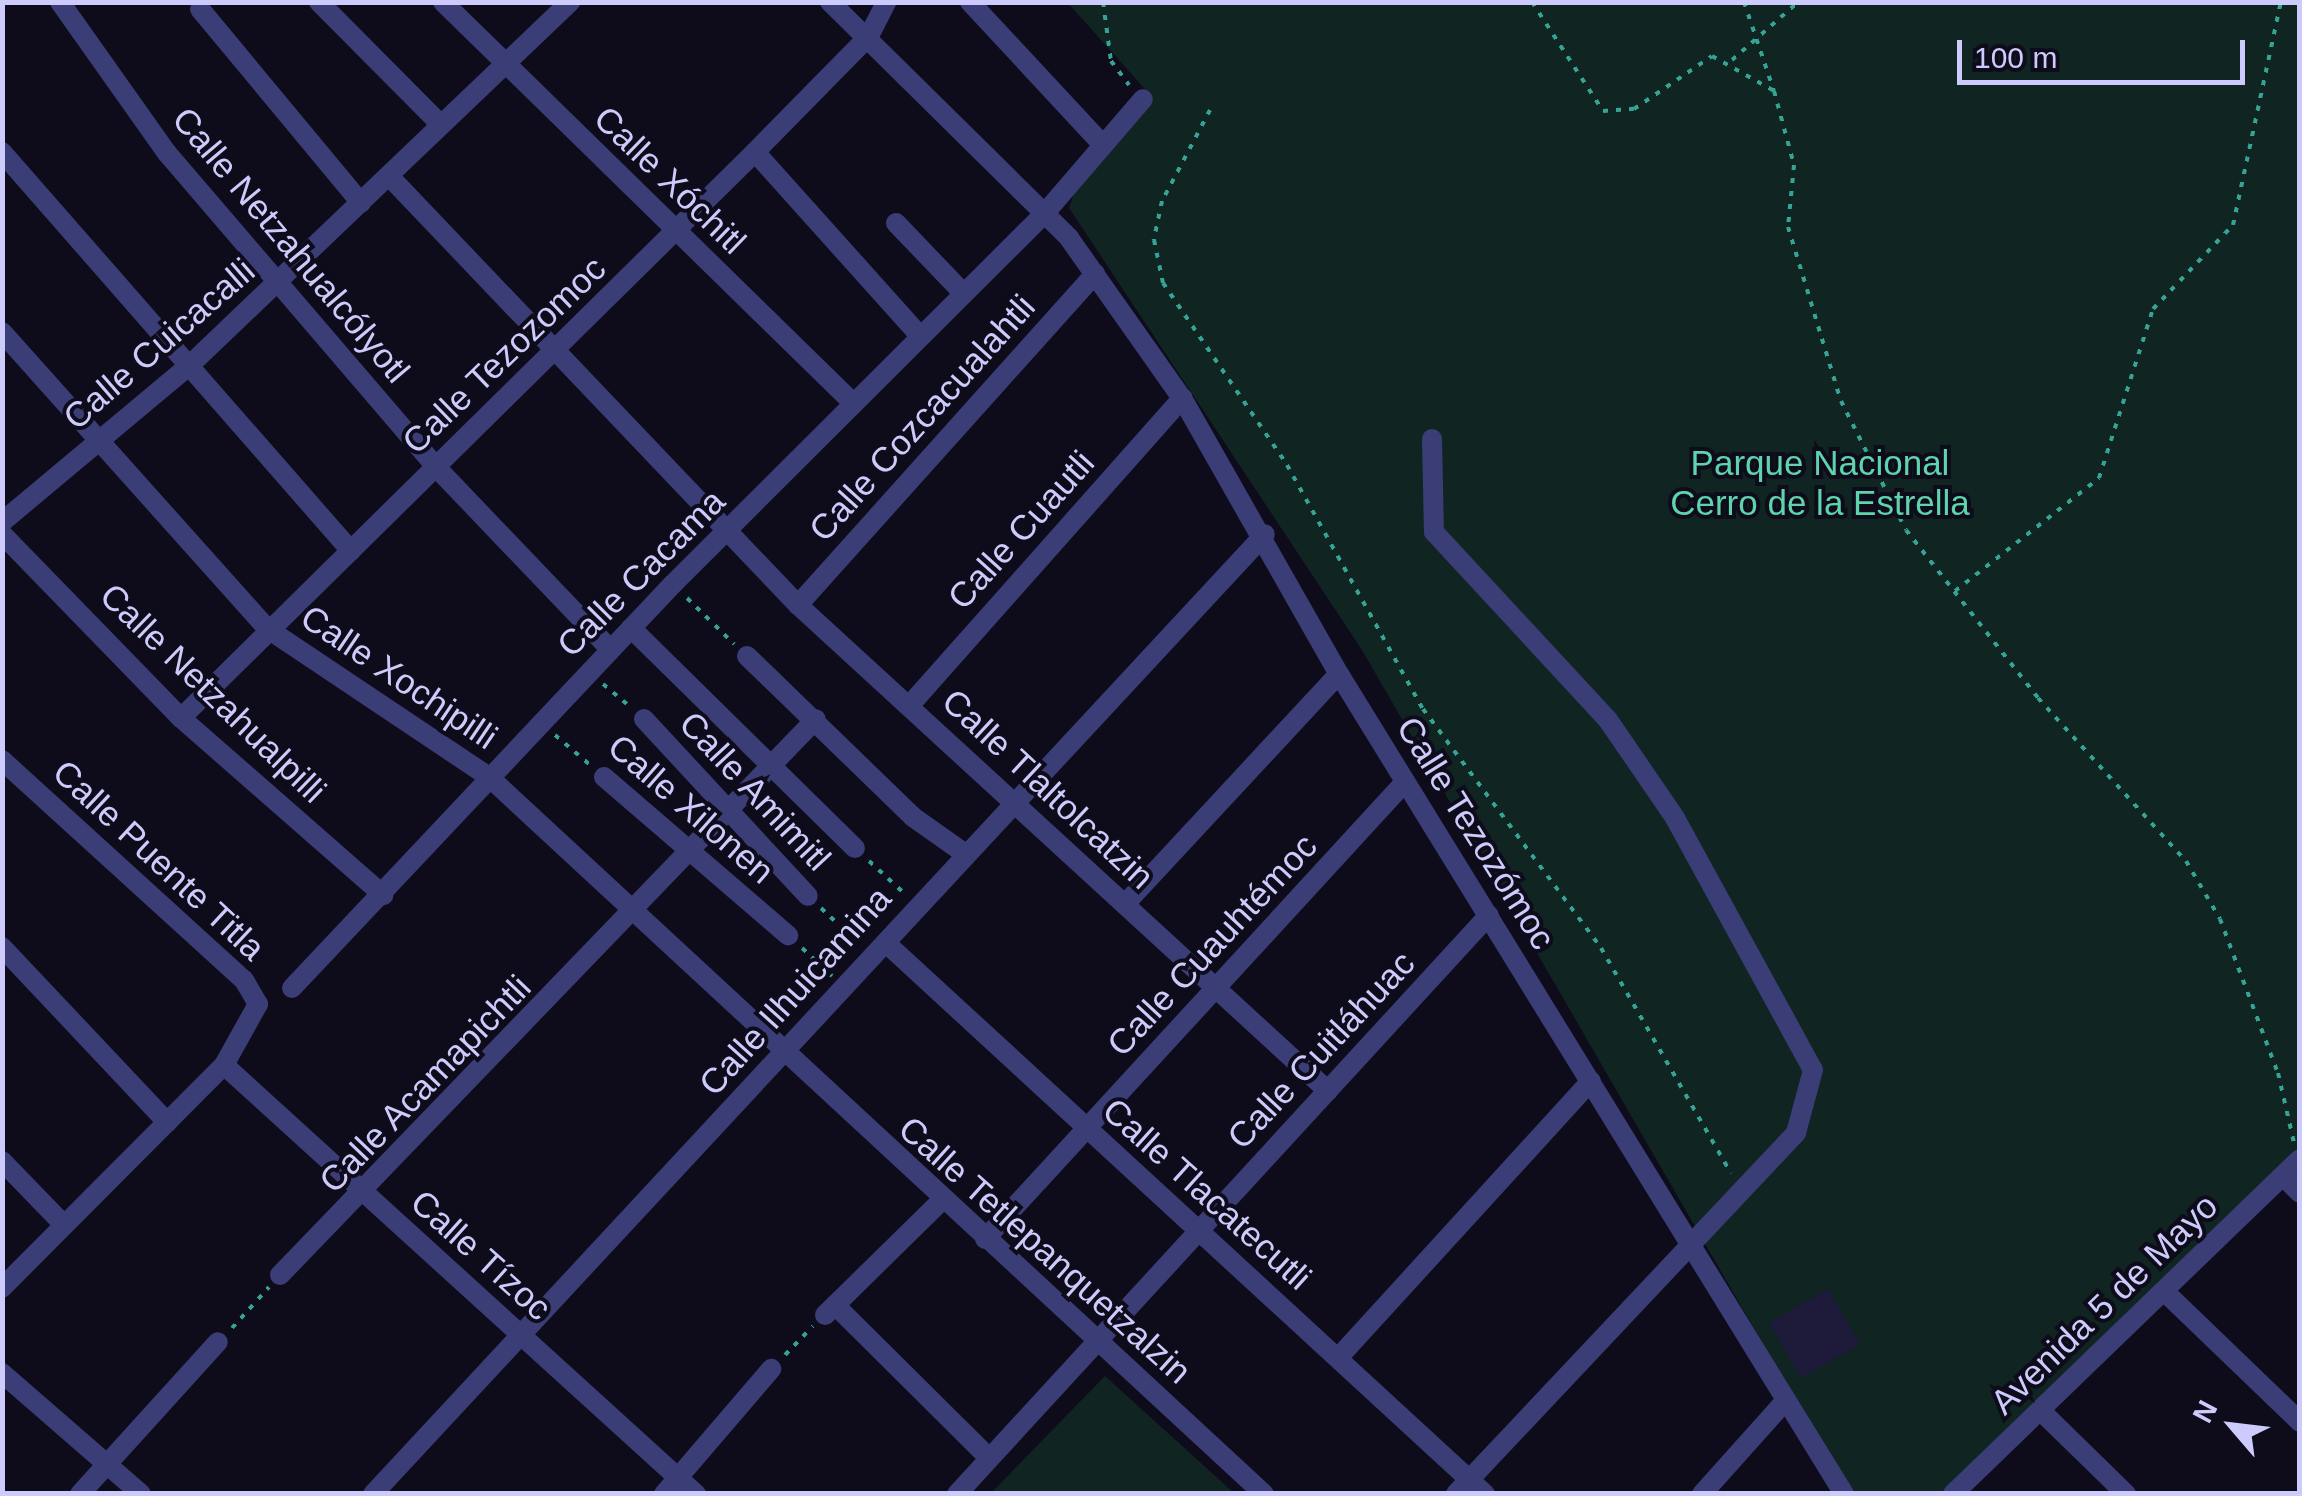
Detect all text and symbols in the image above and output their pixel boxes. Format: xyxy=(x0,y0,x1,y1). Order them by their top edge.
scale bar xyxy=(1962,20,2250,82)
text: 100 m xyxy=(1974,41,2057,74)
street label: Calle Xóchitl xyxy=(585,97,755,263)
street label: Calle Netzahualcólyotl xyxy=(164,99,418,391)
street label: Calle Tezozomoc xyxy=(394,247,614,463)
street label: Calle Cuicacalli xyxy=(55,250,263,438)
street label: Calle Cozcacualahtli xyxy=(800,286,1044,550)
street label: Calle Cuautli xyxy=(939,442,1103,618)
park label: Parque Nacional Cerro de la Estrella xyxy=(1670,442,1970,524)
street label: Calle Cacama xyxy=(548,480,734,666)
street label: Calle Netzahualpilli xyxy=(91,575,335,811)
street label: Calle Xochipilli xyxy=(293,596,505,758)
street label: Calle Tlaltolcatzin xyxy=(933,680,1163,898)
street label: Calle Amimitl xyxy=(670,702,840,880)
street label: Calle Tezozómoc xyxy=(1388,709,1564,957)
street label: Calle Xilonen xyxy=(599,725,783,893)
street label: Calle Puente Titla xyxy=(44,751,274,969)
street label: Calle Cuauhtémoc xyxy=(1098,825,1326,1065)
street label: Calle Ilhuicamina xyxy=(690,878,900,1104)
street label: Calle Cuitláhuac xyxy=(1219,942,1423,1158)
street label: Calle Acamapichtli xyxy=(310,966,540,1202)
street label: Calle Tlacatecutli xyxy=(1094,1089,1320,1299)
street label: Calle Tetlepanquetzalzin xyxy=(890,1107,1200,1393)
street label: Calle Tízoc xyxy=(402,1181,560,1329)
street label: Avenida 5 de Mayo xyxy=(1982,1185,2226,1423)
north arrow xyxy=(2182,1376,2282,1476)
text: N xyxy=(2187,1395,2224,1428)

